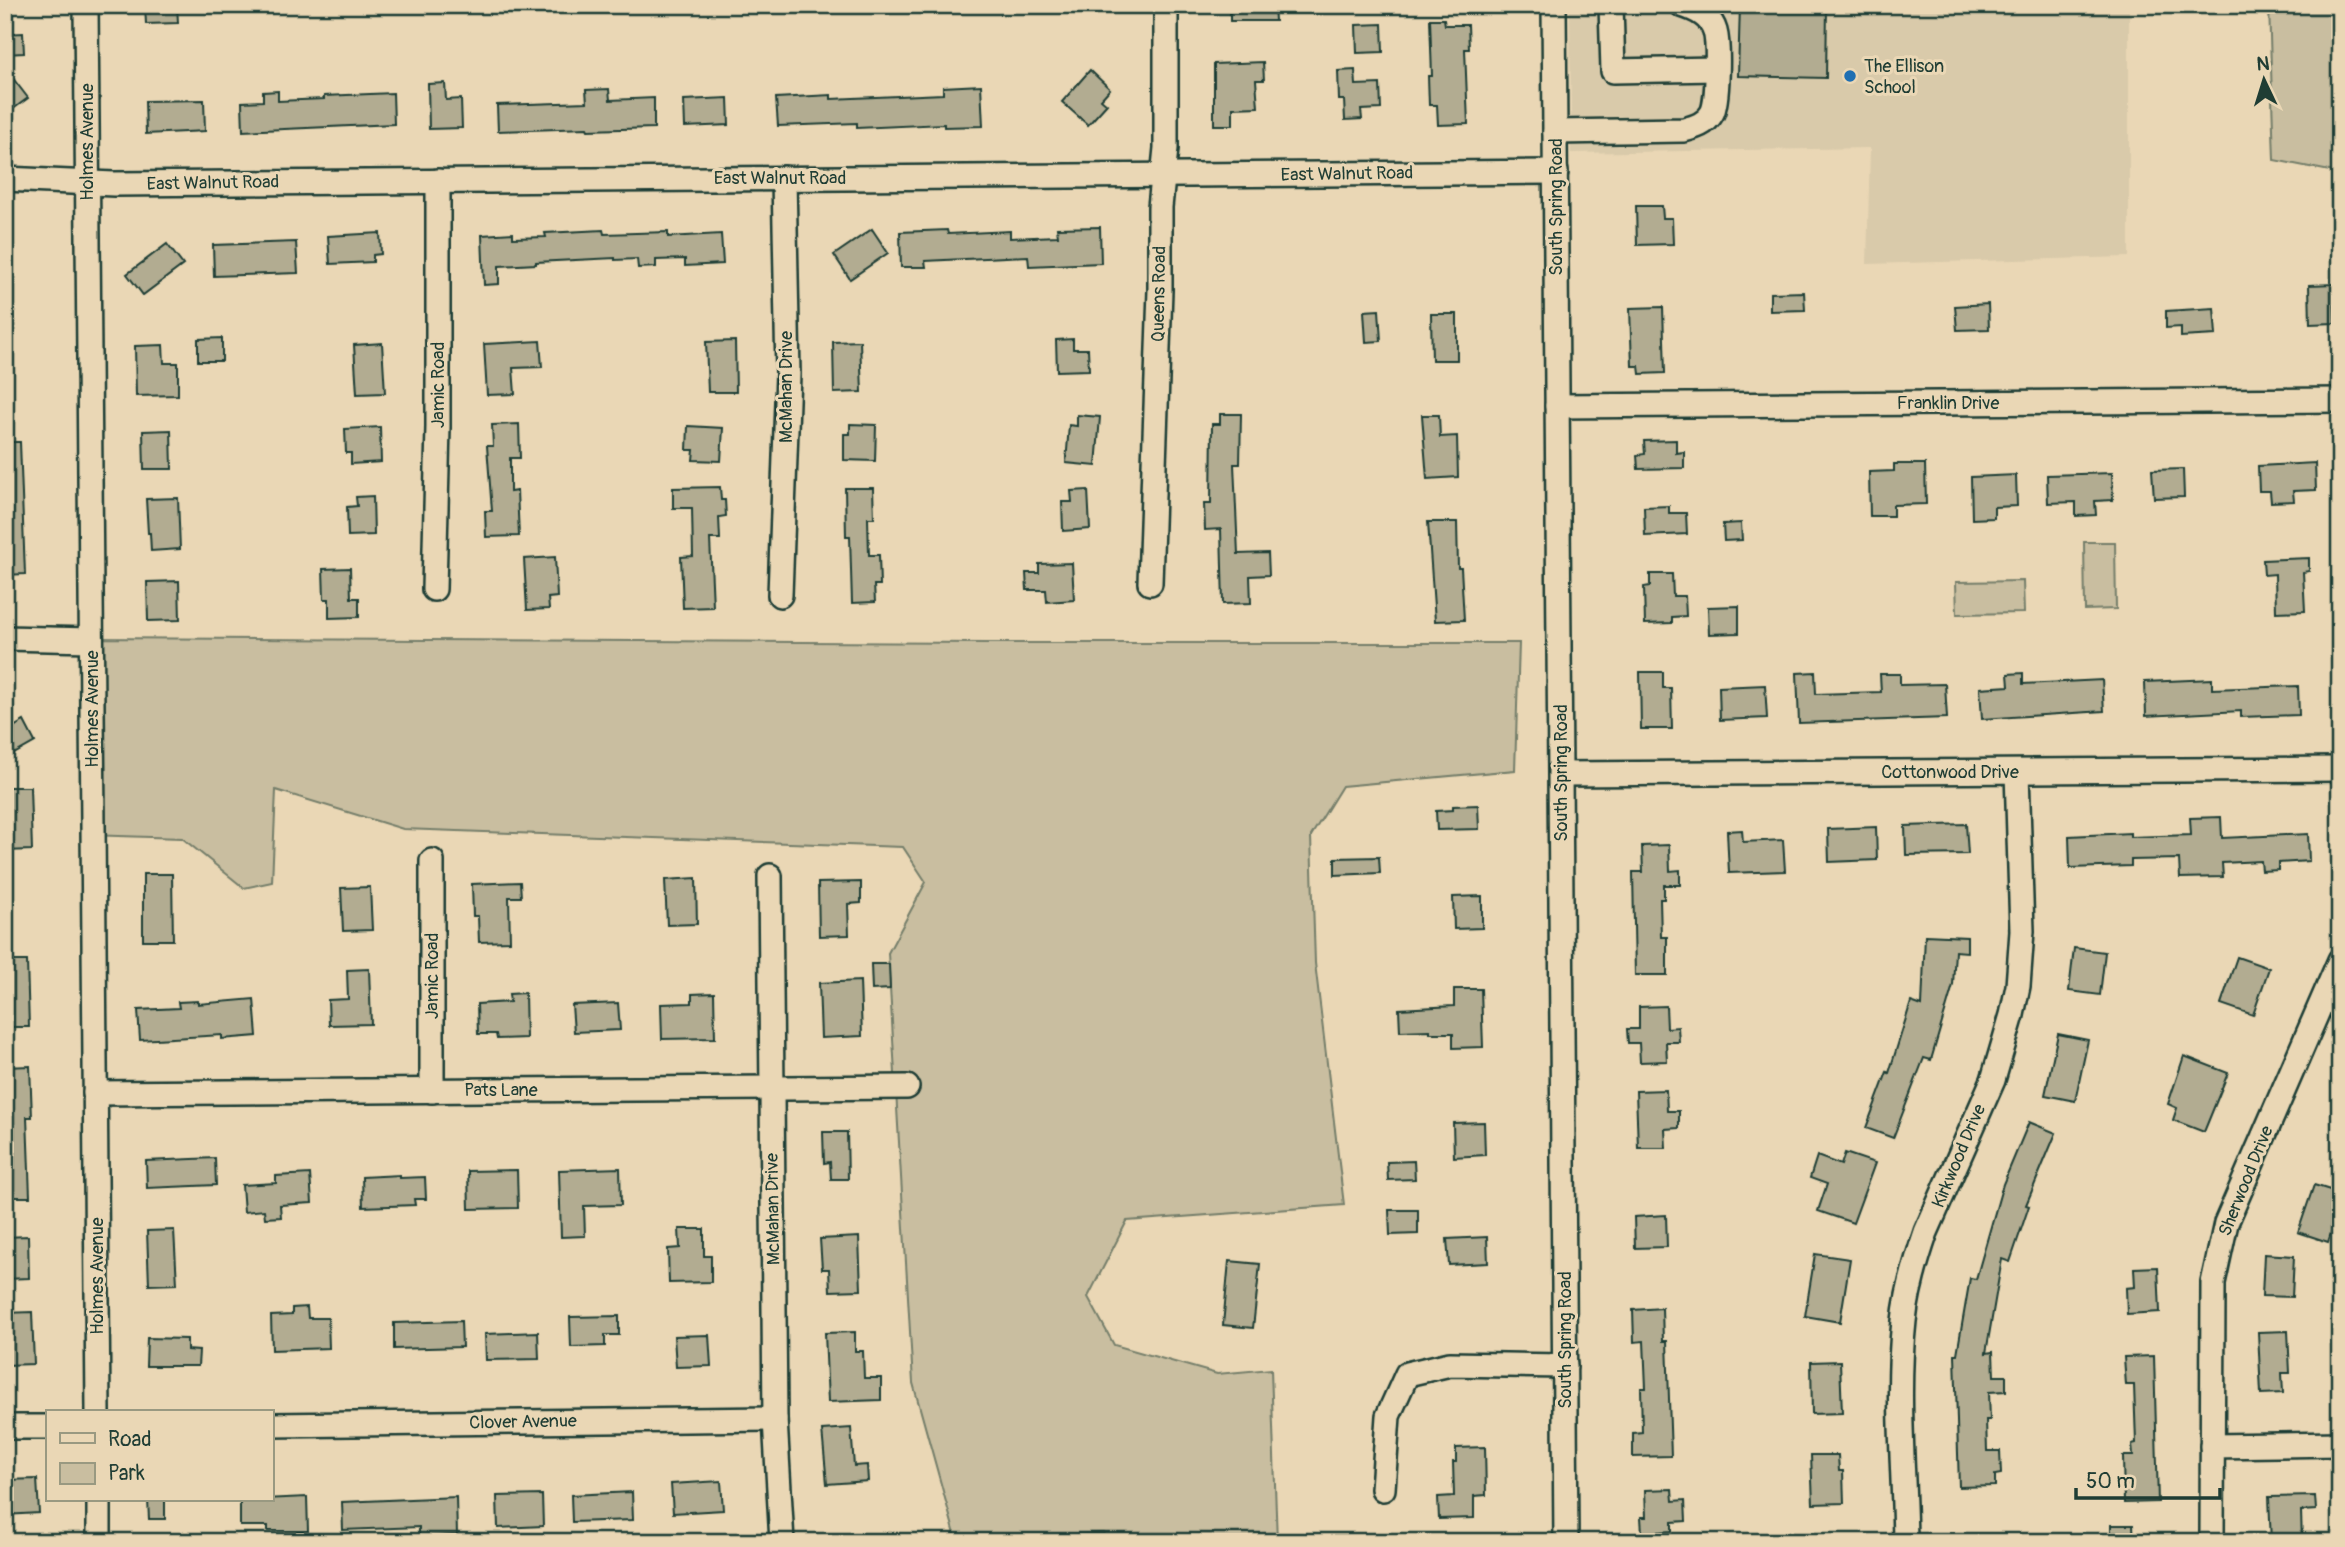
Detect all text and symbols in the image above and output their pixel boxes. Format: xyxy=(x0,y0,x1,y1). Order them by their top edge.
north arrow xyxy=(2230,46,2300,116)
text: N xyxy=(2256,52,2270,76)
place label: The Ellison School xyxy=(1864,55,1944,99)
marker: The Ellison School xyxy=(1842,68,1858,84)
street label: Holmes Avenue xyxy=(76,83,99,201)
street label: South Spring Road xyxy=(1545,138,1568,276)
street label: East Walnut Road xyxy=(1280,161,1414,187)
street label: East Walnut Road xyxy=(714,167,846,190)
street label: East Walnut Road xyxy=(146,170,280,196)
street label: Queens Road xyxy=(1147,246,1171,342)
street label: McMahan Drive xyxy=(775,331,798,443)
street label: Jamic Road xyxy=(427,342,450,428)
street label: Franklin Drive xyxy=(1897,392,1999,415)
street label: Holmes Avenue xyxy=(81,650,104,768)
street label: South Spring Road xyxy=(1550,704,1573,842)
street label: Cottonwood Drive xyxy=(1881,761,2019,784)
street label: Jamic Road xyxy=(421,933,444,1019)
street label: Pats Lane xyxy=(464,1079,538,1102)
street label: Kirkwood Drive xyxy=(1927,1100,1991,1211)
street label: Sherwood Drive xyxy=(2213,1122,2279,1240)
street label: McMahan Drive xyxy=(761,1153,785,1265)
street label: Holmes Avenue xyxy=(86,1217,109,1335)
street label: South Spring Road xyxy=(1554,1271,1577,1409)
legend xyxy=(46,1410,273,1502)
street label: Clover Avenue xyxy=(469,1410,577,1434)
text: Road xyxy=(108,1426,152,1453)
scale bar xyxy=(2076,1456,2219,1500)
text: Park xyxy=(108,1460,145,1487)
text: 50 m xyxy=(2086,1468,2135,1495)

